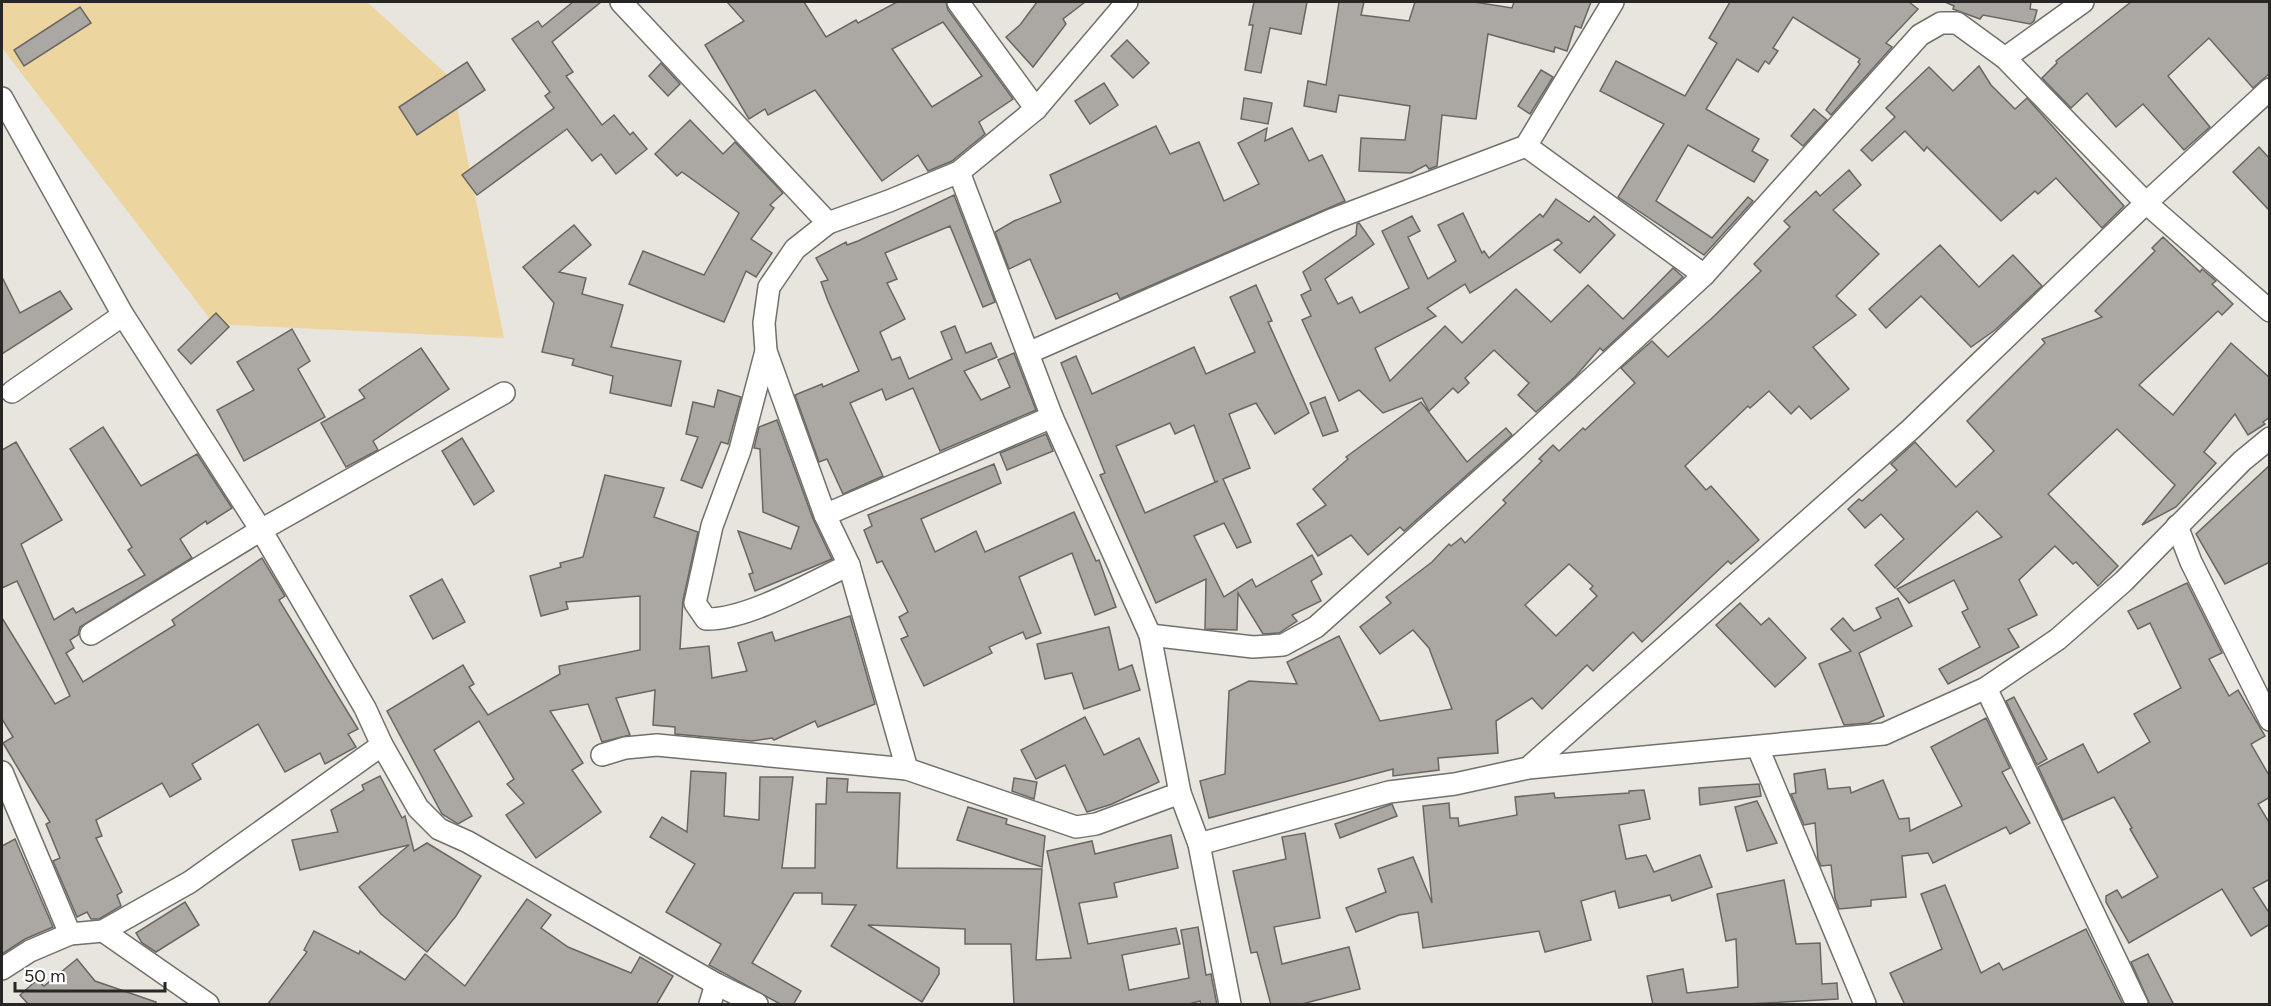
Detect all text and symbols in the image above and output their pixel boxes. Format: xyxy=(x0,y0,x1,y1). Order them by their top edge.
scale bar xyxy=(15,955,165,993)
text: 50 m xyxy=(24,965,66,987)

